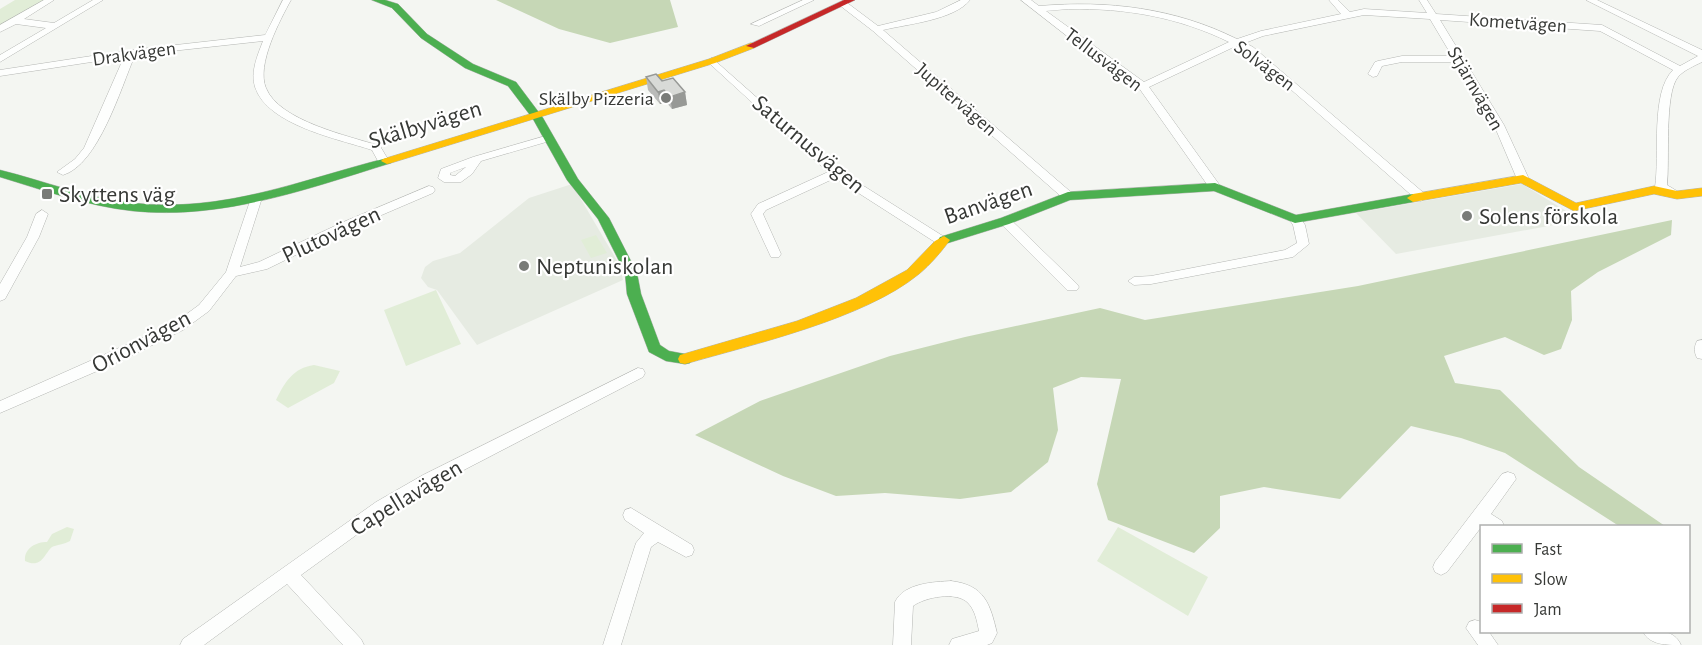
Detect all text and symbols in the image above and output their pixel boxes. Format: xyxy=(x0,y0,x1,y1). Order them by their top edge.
street label: Kometvägen xyxy=(1468,10,1568,36)
street label: Tellusvägen xyxy=(1061,24,1146,95)
street label: Solvägen xyxy=(1230,37,1299,95)
street label: Drakvägen xyxy=(91,38,177,70)
street label: Stjärnvägen xyxy=(1443,43,1507,134)
street label: Jupitervägen xyxy=(912,59,1001,140)
place label: Skälby Pizzeria xyxy=(539,89,654,109)
marker: Skälby Pizzeria xyxy=(659,91,673,105)
street label: Saturnusvägen xyxy=(747,91,869,199)
street label: Skälbyvägen xyxy=(366,96,485,154)
street label: Banvägen xyxy=(941,177,1036,229)
place label: Skyttens väg xyxy=(59,183,175,207)
marker: Skyttens väg xyxy=(40,187,54,201)
street label: Plutovägen xyxy=(279,202,384,268)
place label: Solens förskola xyxy=(1479,205,1618,229)
marker: Solens förskola xyxy=(1460,209,1474,223)
place label: Neptuniskolan xyxy=(536,255,673,279)
marker: Neptuniskolan xyxy=(517,259,531,273)
street label: Orionvägen xyxy=(88,306,195,378)
street label: Capellavägen xyxy=(347,455,466,540)
legend xyxy=(1480,525,1690,633)
text: Fast xyxy=(1534,541,1562,559)
text: Slow xyxy=(1534,571,1567,589)
text: Jam xyxy=(1534,601,1562,619)

